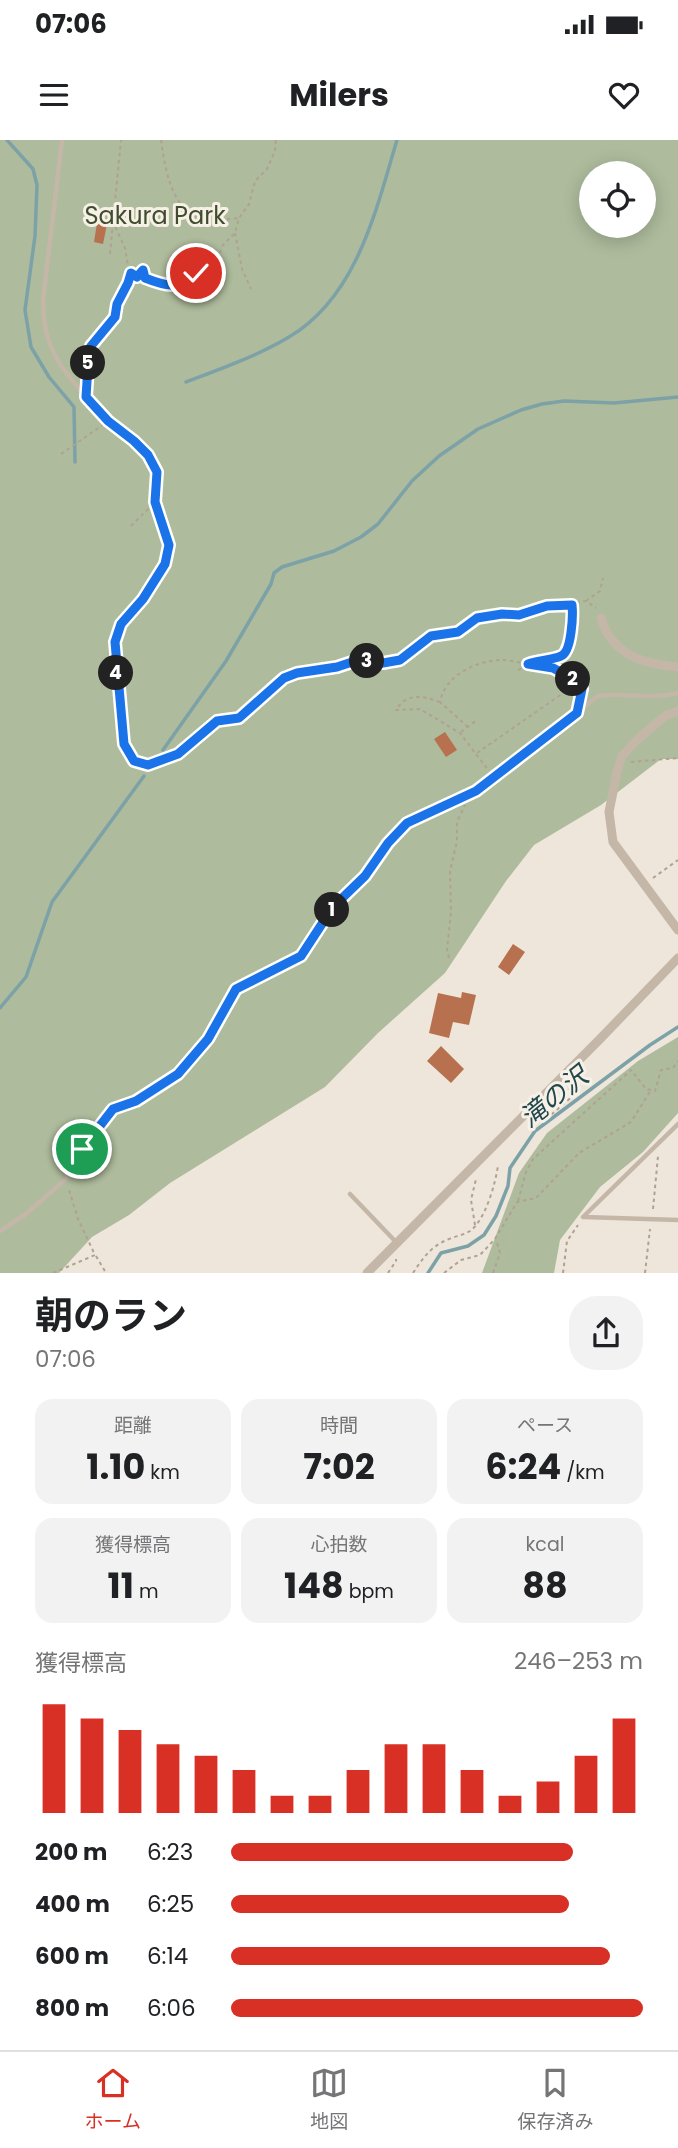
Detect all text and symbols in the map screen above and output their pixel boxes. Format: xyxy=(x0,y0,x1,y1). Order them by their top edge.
text: 07:06 xyxy=(35,6,107,42)
text: Milers xyxy=(289,72,389,117)
icon: menu xyxy=(35,76,73,114)
icon: heart xyxy=(605,76,643,114)
map controls xyxy=(579,161,656,238)
button: locate xyxy=(579,161,656,238)
park label: Sakura Park xyxy=(84,199,226,232)
pin xyxy=(166,243,226,303)
icon: check xyxy=(177,254,215,292)
pin: 5 xyxy=(70,346,106,381)
text: 5 xyxy=(81,349,94,376)
pin: 3 xyxy=(350,644,384,678)
text: 3 xyxy=(361,647,372,674)
pin: 4 xyxy=(99,656,134,690)
text: 4 xyxy=(109,659,122,686)
pin: 2 xyxy=(556,662,590,696)
text: 2 xyxy=(567,665,578,692)
pin: 1 xyxy=(314,892,350,928)
text: 1 xyxy=(328,896,335,923)
water label: 滝の沢 xyxy=(512,1057,598,1136)
pin xyxy=(52,1119,112,1179)
icon: arrive xyxy=(63,1130,101,1168)
text: 朝のラン xyxy=(35,1289,187,1342)
button: share xyxy=(569,1296,643,1370)
text: 07:06 xyxy=(35,1343,96,1375)
text: 距離 xyxy=(114,1412,152,1439)
text: 時間 xyxy=(320,1412,358,1439)
text: ペース xyxy=(517,1412,573,1439)
text: 1.10 xyxy=(86,1442,145,1491)
text: 7:02 xyxy=(303,1442,375,1491)
text: 6:24 xyxy=(485,1442,561,1491)
text: km xyxy=(145,1459,180,1486)
text: /km xyxy=(561,1459,605,1486)
text: 獲得標高 xyxy=(95,1531,171,1558)
text: 心拍数 xyxy=(310,1531,368,1558)
text: kcal xyxy=(526,1531,564,1558)
text: 11 xyxy=(108,1561,134,1610)
text: 148 xyxy=(284,1561,344,1610)
text: 88 xyxy=(522,1561,568,1610)
text: m xyxy=(134,1578,158,1605)
text: bpm xyxy=(344,1578,394,1605)
text: 246–253 m xyxy=(514,1645,643,1677)
text: 獲得標高 xyxy=(35,1647,127,1679)
text: 200 m xyxy=(35,1836,107,1868)
text: 6:23 xyxy=(147,1836,193,1868)
text: 400 m xyxy=(35,1888,110,1920)
text: 6:25 xyxy=(147,1888,194,1920)
text: 600 m xyxy=(35,1940,109,1972)
text: 6:14 xyxy=(147,1940,188,1972)
text: 800 m xyxy=(35,1992,109,2024)
text: 6:06 xyxy=(147,1992,196,2024)
tab: ホーム xyxy=(85,2064,141,2136)
tab: 地図 xyxy=(310,2064,348,2136)
tab: 保存済み xyxy=(517,2064,593,2136)

